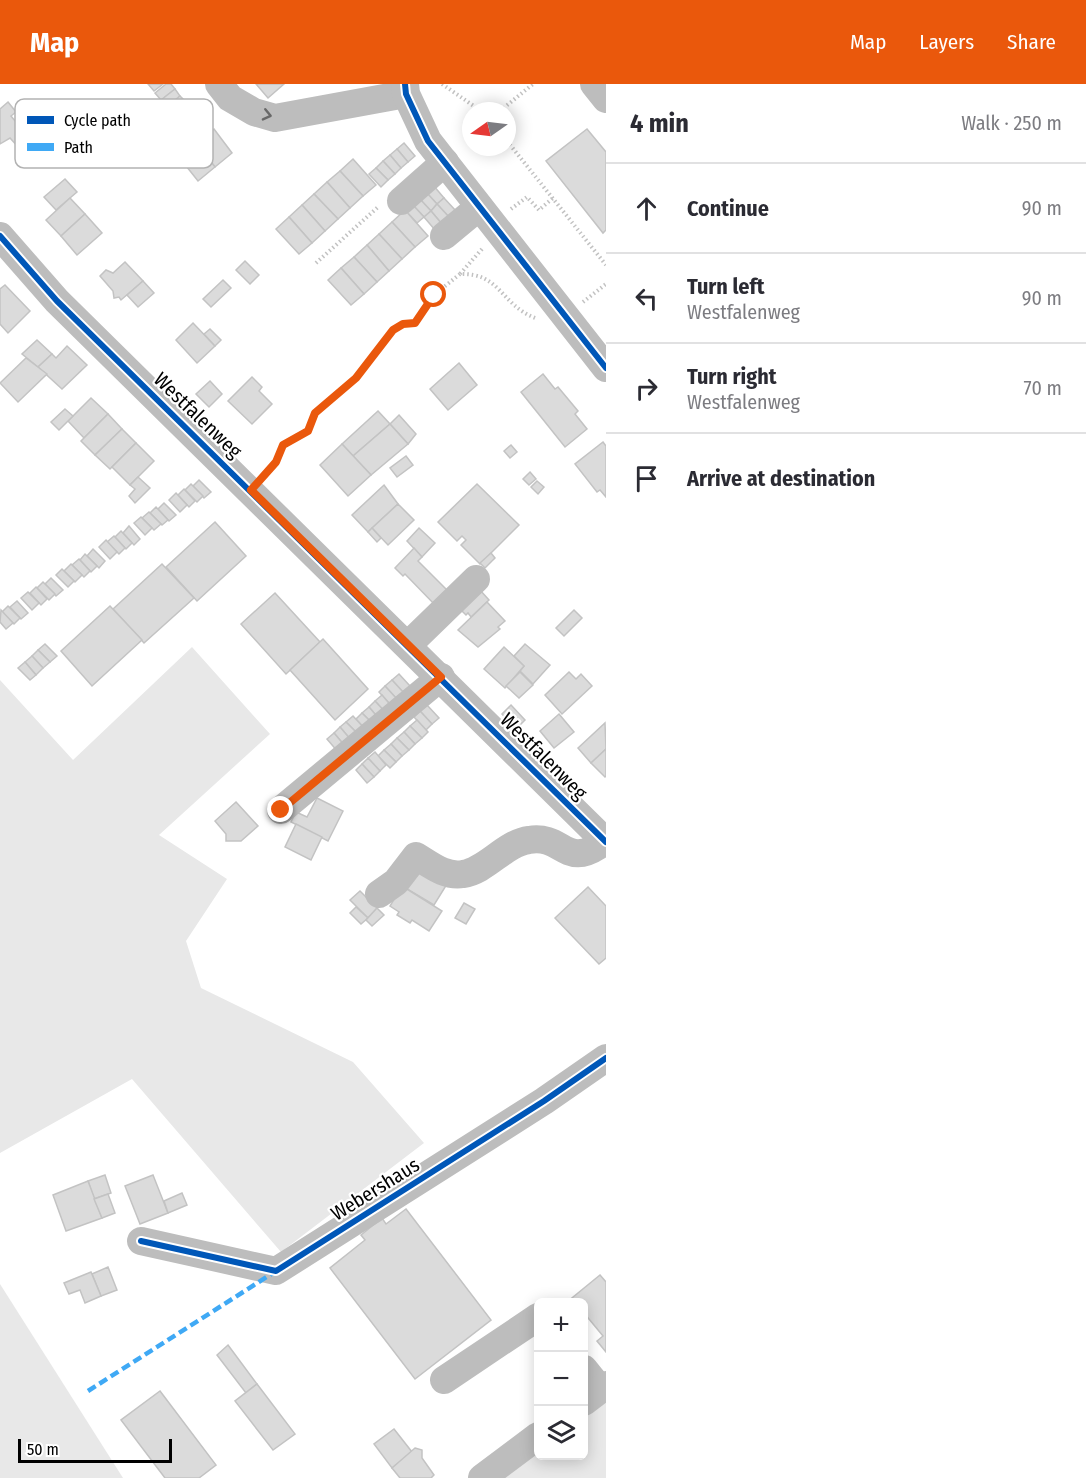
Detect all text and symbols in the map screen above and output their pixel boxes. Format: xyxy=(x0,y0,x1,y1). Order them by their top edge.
text: Map xyxy=(30,26,79,59)
text: Map xyxy=(850,29,886,55)
text: Layers xyxy=(919,29,974,55)
text: Share xyxy=(1007,29,1056,55)
legend xyxy=(15,99,213,168)
north arrow xyxy=(462,102,516,156)
one-way arrow xyxy=(261,108,271,121)
text: 4 min xyxy=(630,108,689,139)
text: Cycle path xyxy=(64,111,131,130)
text: Walk · 250 m xyxy=(961,111,1062,135)
text: Path xyxy=(64,138,93,157)
icon: ahead xyxy=(630,192,663,225)
text: Continue xyxy=(687,195,769,222)
text: 90 m xyxy=(1022,196,1062,220)
text: Turn left xyxy=(687,273,765,300)
route start xyxy=(420,281,446,307)
icon: left xyxy=(630,282,663,315)
text: 90 m xyxy=(1022,286,1062,310)
text: Westfalenweg xyxy=(687,300,800,324)
text: Turn right xyxy=(687,363,776,390)
street label: Westfalenweg xyxy=(149,367,247,463)
icon: right xyxy=(630,372,663,405)
text: 70 m xyxy=(1024,376,1062,400)
text: Westfalenweg xyxy=(687,390,800,414)
icon: arrive xyxy=(630,462,663,495)
text: Arrive at destination xyxy=(687,465,875,492)
street label: Westfalenweg xyxy=(496,708,593,805)
route end xyxy=(267,796,293,822)
street label: Webershaus xyxy=(326,1152,424,1226)
map controls xyxy=(534,1298,588,1460)
button: + xyxy=(534,1298,588,1352)
button: − xyxy=(534,1352,588,1406)
button: layers xyxy=(534,1406,588,1460)
scale bar xyxy=(18,1436,172,1464)
text: 50 m xyxy=(27,1440,59,1459)

